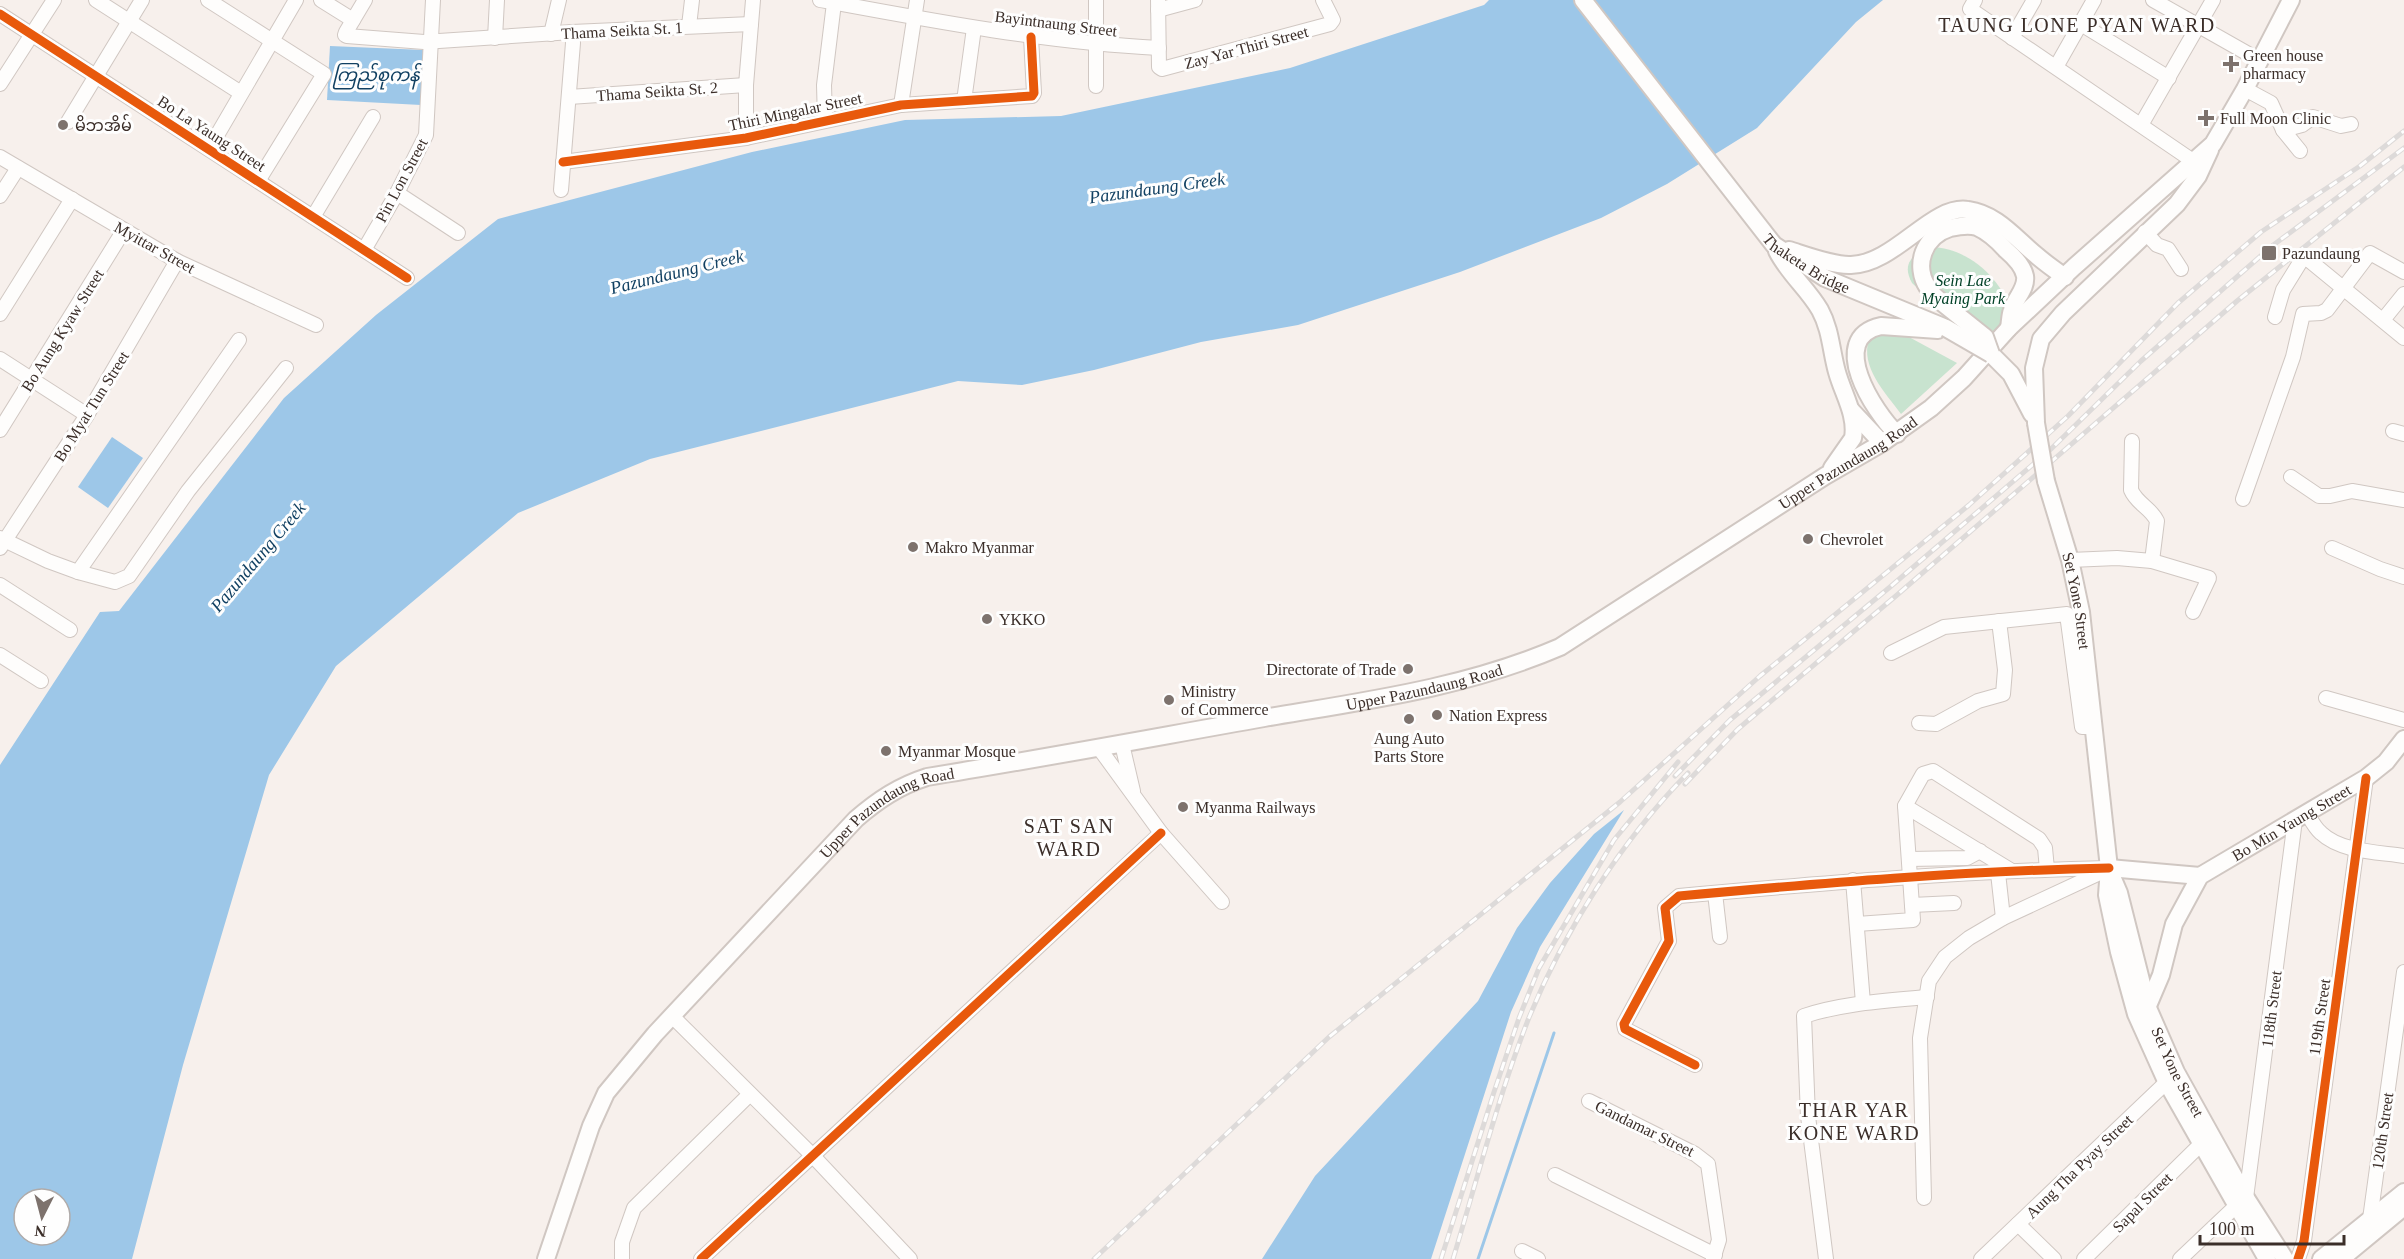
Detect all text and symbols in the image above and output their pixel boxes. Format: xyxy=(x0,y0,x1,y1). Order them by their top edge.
street label: Bayintnaung Street xyxy=(994,8,1119,40)
district label: TAUNG LONE PYAN WARD xyxy=(1938,14,2216,36)
street label: Thama Seikta St. 1 xyxy=(561,19,683,42)
street label: Zay Yar Thiri Street xyxy=(1182,23,1311,73)
place label: Green house pharmacy xyxy=(2243,47,2323,83)
marker: Green house pharmacy xyxy=(2224,57,2238,71)
water label: ကြည်စုကန် xyxy=(333,62,422,90)
street label: Thama Seikta St. 2 xyxy=(596,79,718,104)
street label: Thiri Mingalar Street xyxy=(727,89,864,135)
street label: Bo La Yaung Street xyxy=(154,92,269,176)
marker: Full Moon Clinic xyxy=(2197,109,2215,127)
place label: Full Moon Clinic xyxy=(2220,110,2331,127)
place label: မိဘအိမ် xyxy=(75,114,132,134)
marker: မိဘအိမ် xyxy=(56,118,70,132)
street label: Pin Lon Street xyxy=(372,135,431,225)
water label: Pazundaung Creek xyxy=(1087,168,1227,208)
street label: Myittar Street xyxy=(111,218,198,278)
street label: Thaketa Bridge xyxy=(1759,230,1852,296)
marker: Pazundaung xyxy=(2260,244,2278,262)
place label: Pazundaung xyxy=(2282,245,2360,263)
water label: Pazundaung Creek xyxy=(607,246,747,298)
street label: Bo Aung Kyaw Street xyxy=(18,266,108,395)
park label: Sein Lae Myaing Park xyxy=(1920,272,2006,308)
street label: Bo Myat Tun Street xyxy=(51,348,133,465)
street label: Upper Pazundaung Road xyxy=(1776,413,1920,513)
water label: Pazundaung Creek xyxy=(206,497,310,617)
place label: Chevrolet xyxy=(1820,531,1884,548)
marker: Chevrolet xyxy=(1801,532,1815,546)
place label: Makro Myanmar xyxy=(925,539,1035,557)
marker: Makro Myanmar xyxy=(906,540,920,554)
street label: Set Yone Street xyxy=(2059,550,2093,651)
place label: YKKO xyxy=(999,611,1045,628)
marker: YKKO xyxy=(980,612,994,626)
place label: Directorate of Trade xyxy=(1266,661,1396,678)
street label: Upper Pazundaung Road xyxy=(1345,661,1505,713)
marker: Directorate of Trade xyxy=(1401,662,1415,676)
place label: Ministry of Commerce xyxy=(1181,683,1269,718)
marker: Ministry of Commerce xyxy=(1162,693,1176,707)
place label: Nation Express xyxy=(1449,707,1547,725)
marker: Nation Express xyxy=(1430,708,1444,722)
marker: Aung Auto Parts Store xyxy=(1402,712,1416,726)
place label: Aung Auto Parts Store xyxy=(1374,730,1444,765)
place label: Myanmar Mosque xyxy=(898,743,1016,761)
marker: Myanmar Mosque xyxy=(879,744,893,758)
street label: Upper Pazundaung Road xyxy=(816,765,955,861)
street label: Bo Min Yaung Street xyxy=(2229,781,2354,864)
place label: Myanma Railways xyxy=(1195,799,1315,817)
marker: Myanma Railways xyxy=(1176,800,1190,814)
district label: SAT SAN WARD xyxy=(1024,815,1114,860)
street label: 118th Street xyxy=(2258,969,2285,1048)
street label: 119th Street xyxy=(2306,977,2333,1056)
street label: Set Yone Street xyxy=(2148,1024,2207,1120)
street label: 120th Street xyxy=(2369,1091,2396,1171)
street label: Gandamar Street xyxy=(1593,1097,1698,1160)
district label: THAR YAR KONE WARD xyxy=(1788,1099,1920,1144)
street label: Aung Tha Pyay Street xyxy=(2023,1111,2137,1222)
street label: Sapal Street xyxy=(2109,1169,2177,1236)
north arrow xyxy=(12,1187,72,1247)
scale bar xyxy=(2200,1208,2344,1246)
text: 100 m xyxy=(2209,1219,2255,1239)
text: N xyxy=(33,1222,47,1240)

